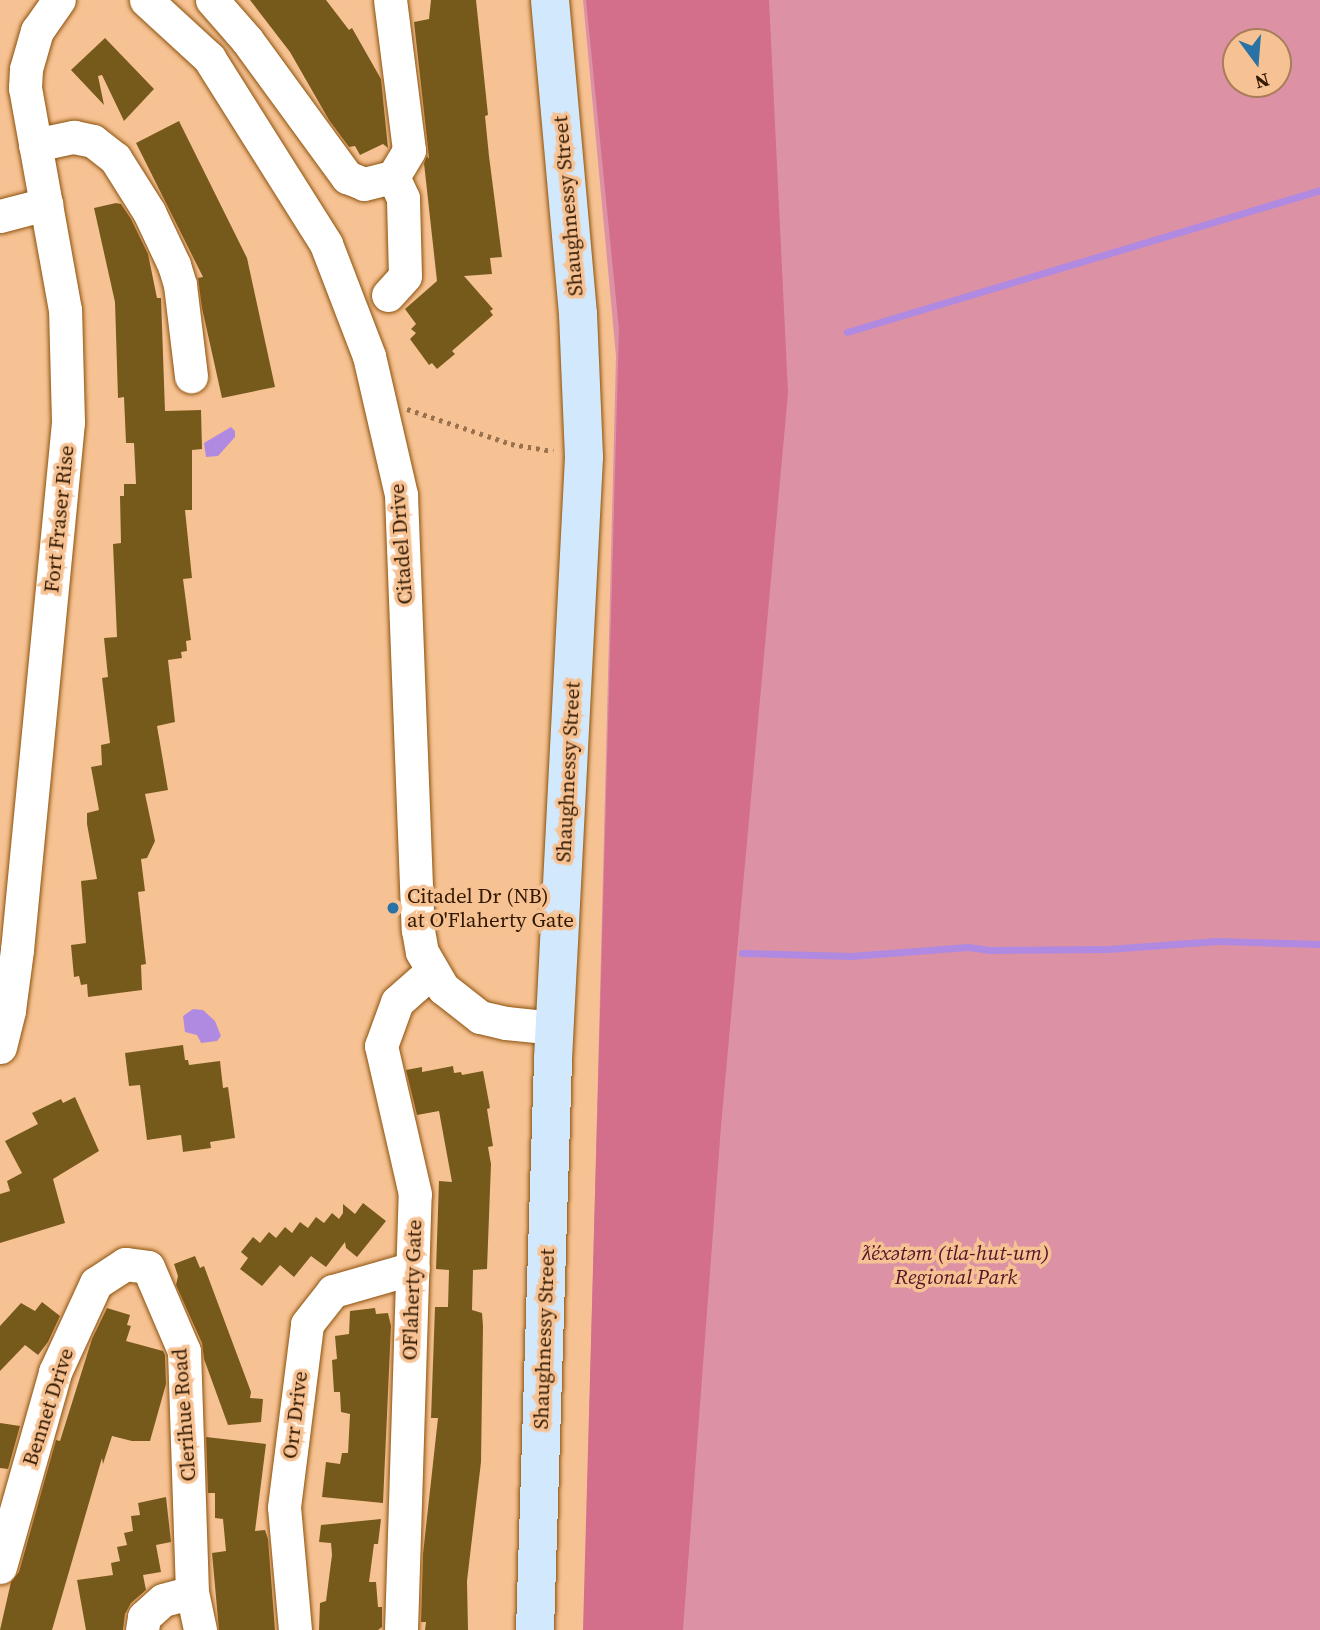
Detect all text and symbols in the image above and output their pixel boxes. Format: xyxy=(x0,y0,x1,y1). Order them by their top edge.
north arrow xyxy=(1222,28,1292,98)
text: N xyxy=(1252,67,1272,96)
street label: Shaughnessy Street xyxy=(548,115,588,297)
street label: Fort Fraser Rise xyxy=(39,444,79,594)
street label: Citadel Drive xyxy=(384,483,418,605)
street label: Shaughnessy Street xyxy=(551,681,585,863)
place label: Citadel Dr (NB) at O'Flaherty Gate xyxy=(407,883,574,933)
marker: Citadel Dr (NB) at O'Flaherty Gate xyxy=(385,900,401,916)
street label: OFlaherty Gate xyxy=(397,1219,427,1361)
park label: ƛ̓éxətəm (tla-hut-um) Regional Park xyxy=(862,1240,1050,1290)
street label: Shaughnessy Street xyxy=(528,1248,560,1430)
street label: Bennet Drive xyxy=(17,1345,79,1469)
street label: Clerihue Road xyxy=(167,1348,201,1482)
street label: Orr Drive xyxy=(277,1370,313,1460)

